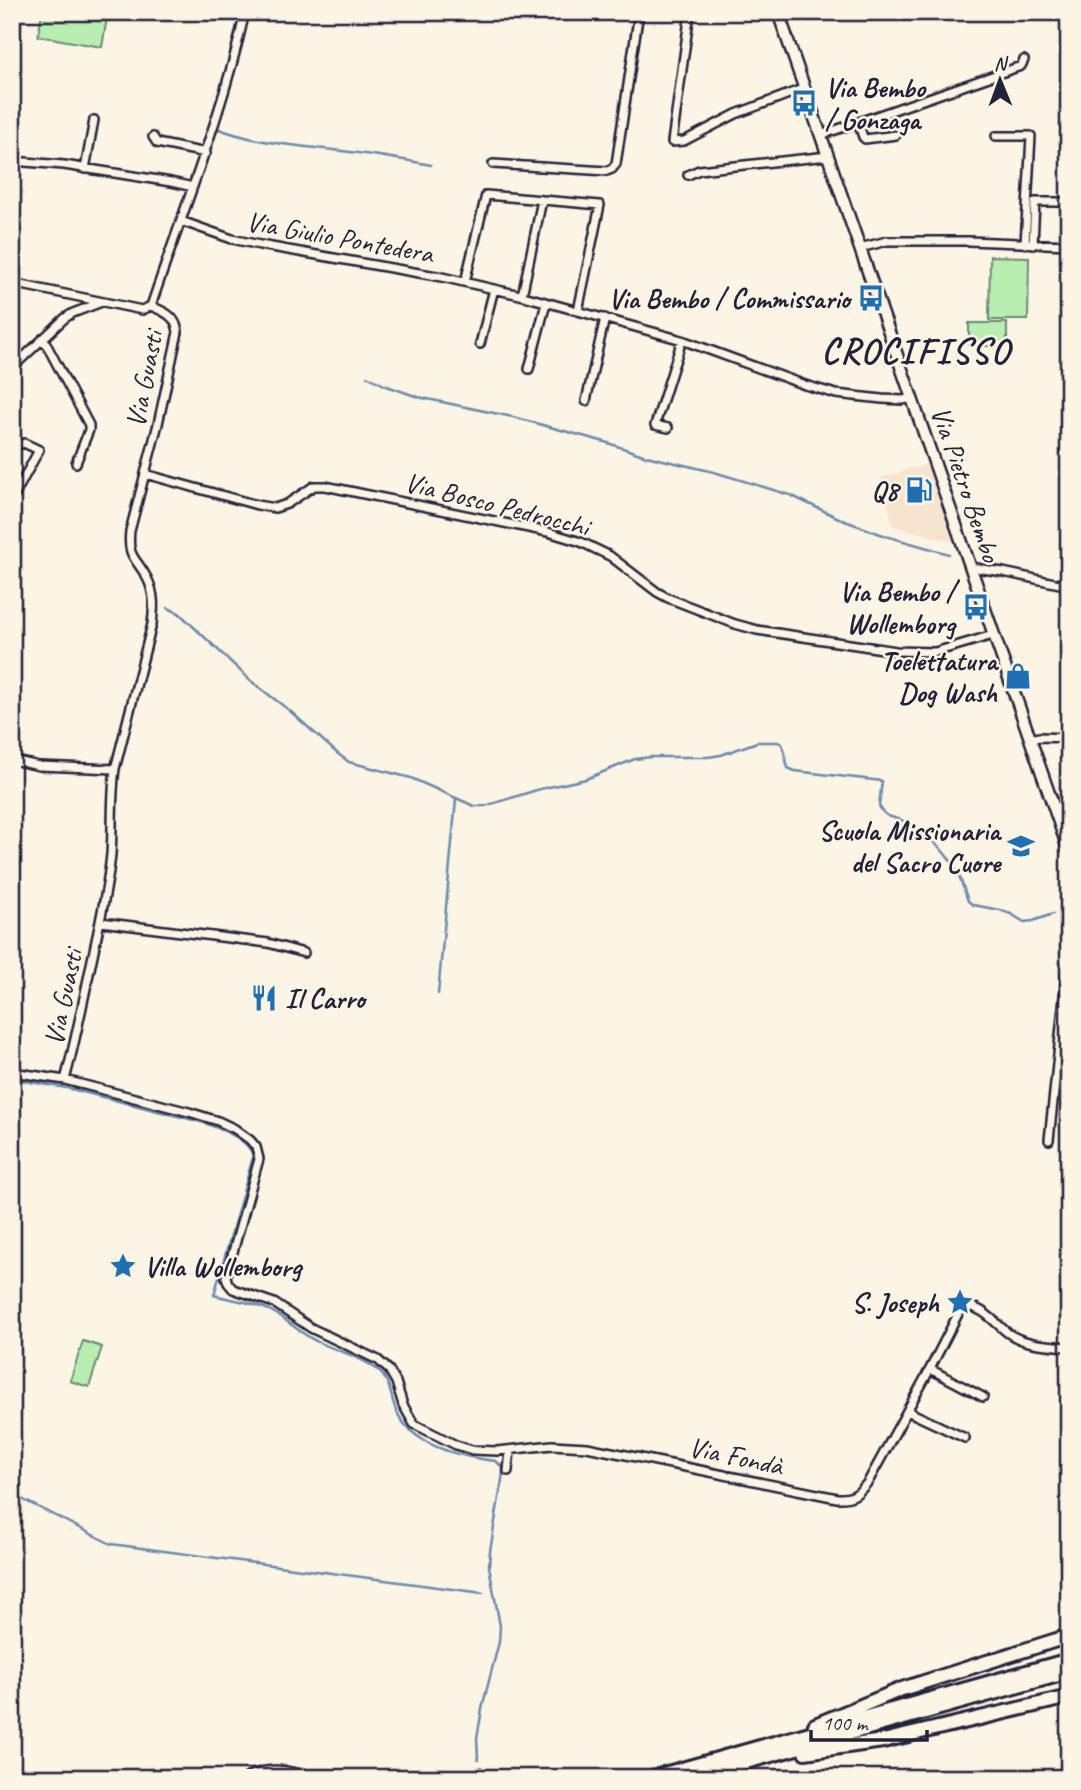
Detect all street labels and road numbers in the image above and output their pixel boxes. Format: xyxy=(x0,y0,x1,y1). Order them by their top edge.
street label: Via Giulio Pontedera xyxy=(244,203,438,271)
street label: Via Guasti xyxy=(118,324,171,430)
street label: Via Pietro Bembo xyxy=(923,402,1010,568)
street label: Via Bosco Pedrocchi xyxy=(401,464,596,545)
street label: Via Guasti xyxy=(36,942,91,1048)
street label: Via Fondà xyxy=(686,1429,788,1483)

